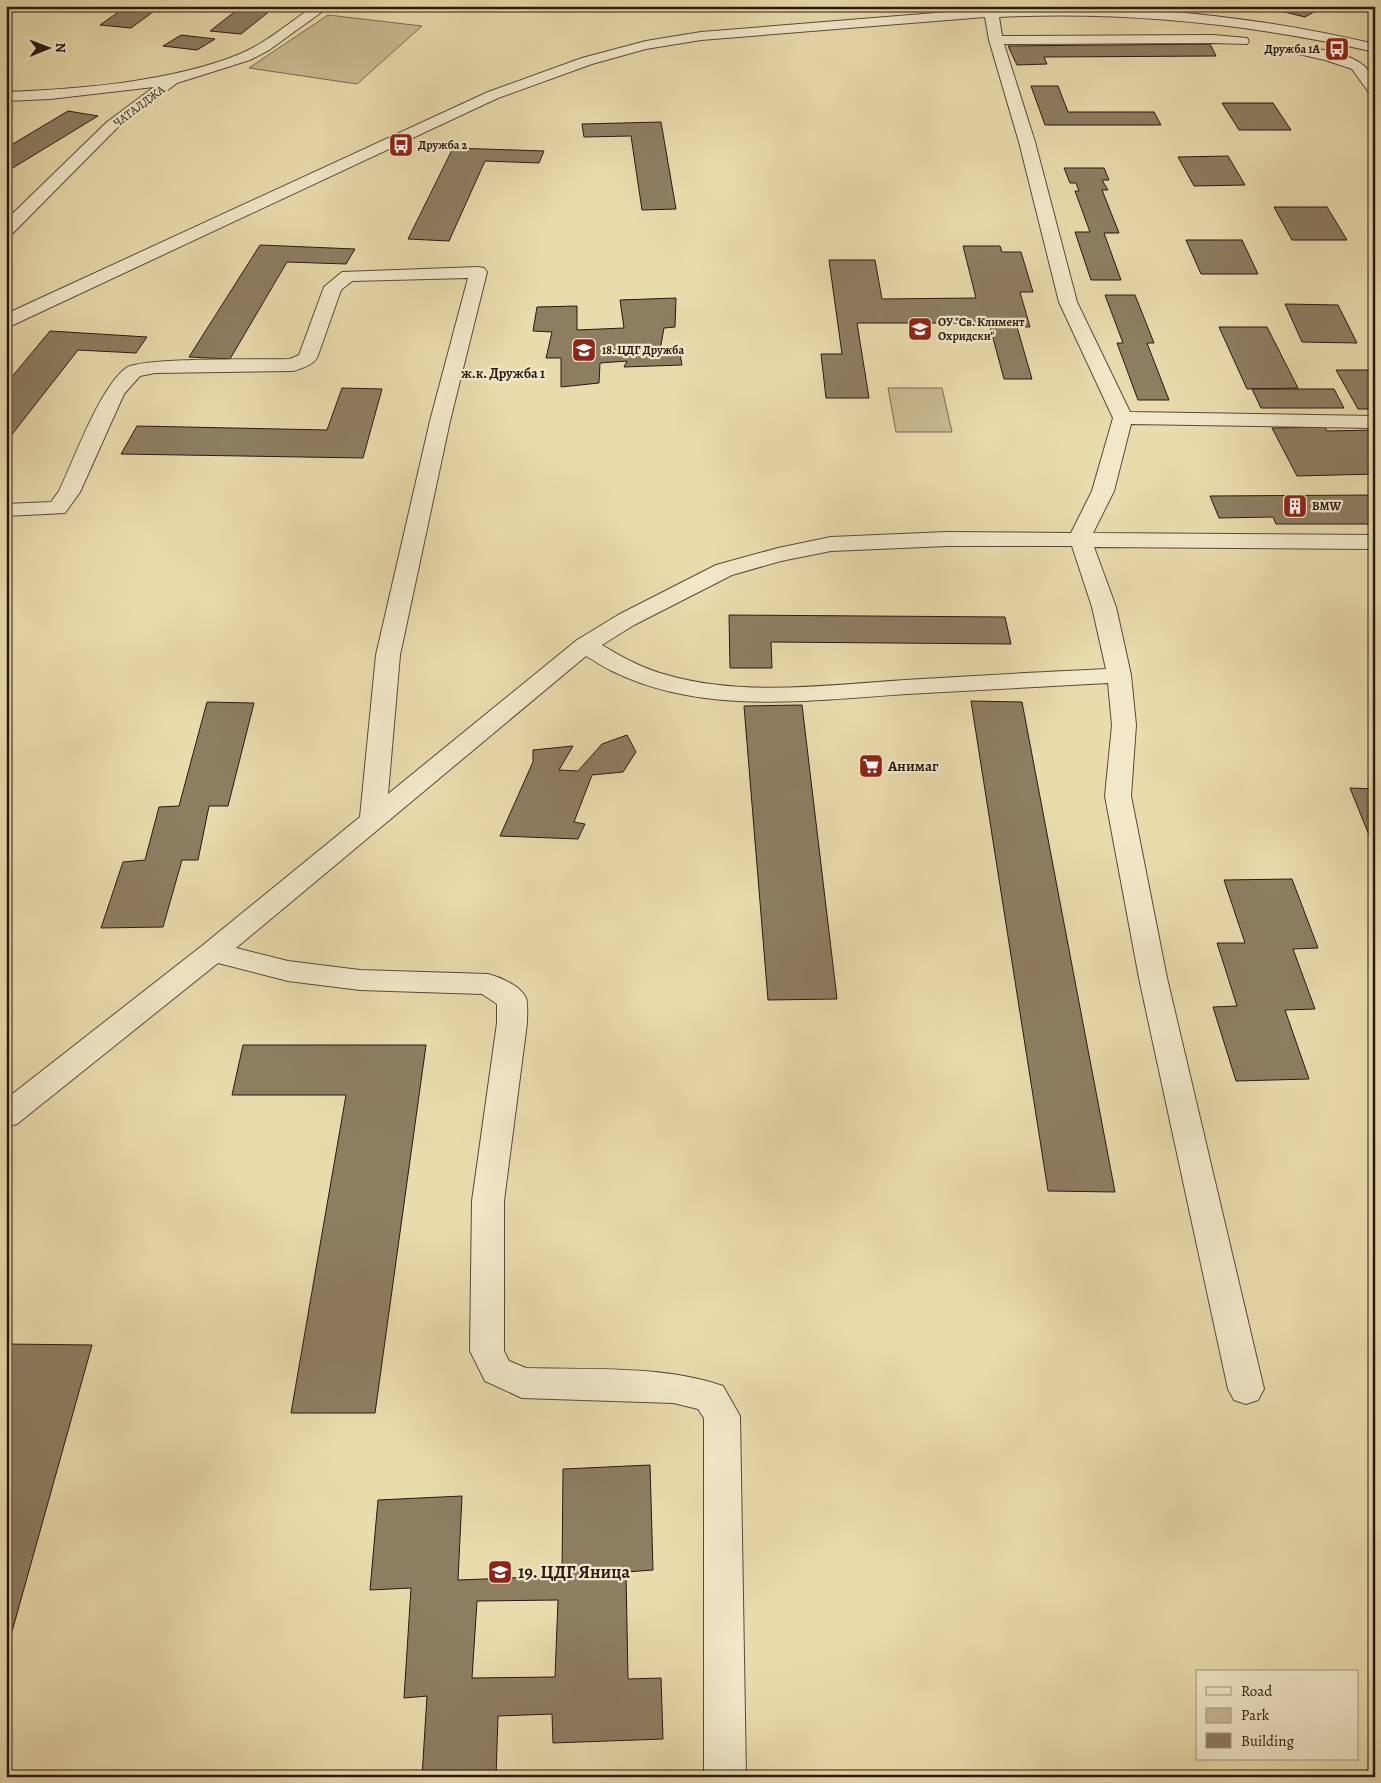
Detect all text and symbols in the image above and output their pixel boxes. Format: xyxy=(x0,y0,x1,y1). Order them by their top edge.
north arrow xyxy=(22,22,72,72)
bus stop icon: Дружба 1A xyxy=(1324,36,1350,62)
place label: Дружба 1A xyxy=(1265,41,1320,57)
text: N xyxy=(51,43,70,53)
street label: ЧАТАЛДЖА xyxy=(110,81,169,131)
bus stop icon: Дружба 2 xyxy=(388,132,414,158)
place label: Дружба 2 xyxy=(418,137,468,153)
place label: ОУ "Св. Климент Охридски" xyxy=(938,314,1025,344)
school or university icon: ОУ "Св. Климент Охридски" xyxy=(907,316,933,342)
school or university icon: 18. ЦДГ Дружба xyxy=(571,337,597,363)
place label: 18. ЦДГ Дружба xyxy=(602,342,684,358)
district label: ж.к. Дружба 1 xyxy=(461,364,545,383)
building icon: BMW xyxy=(1282,493,1308,519)
place label: BMW xyxy=(1312,498,1341,514)
supermarket icon: Анимаг xyxy=(858,753,884,779)
place label: Анимаг xyxy=(887,756,939,776)
school or university icon: 19. ЦДГ Яница xyxy=(487,1559,513,1585)
place label: 19. ЦДГ Яница xyxy=(518,1560,630,1584)
legend xyxy=(1196,1670,1358,1760)
text: Road xyxy=(1241,1681,1273,1701)
text: Park xyxy=(1241,1705,1270,1725)
text: Building xyxy=(1241,1731,1294,1751)

